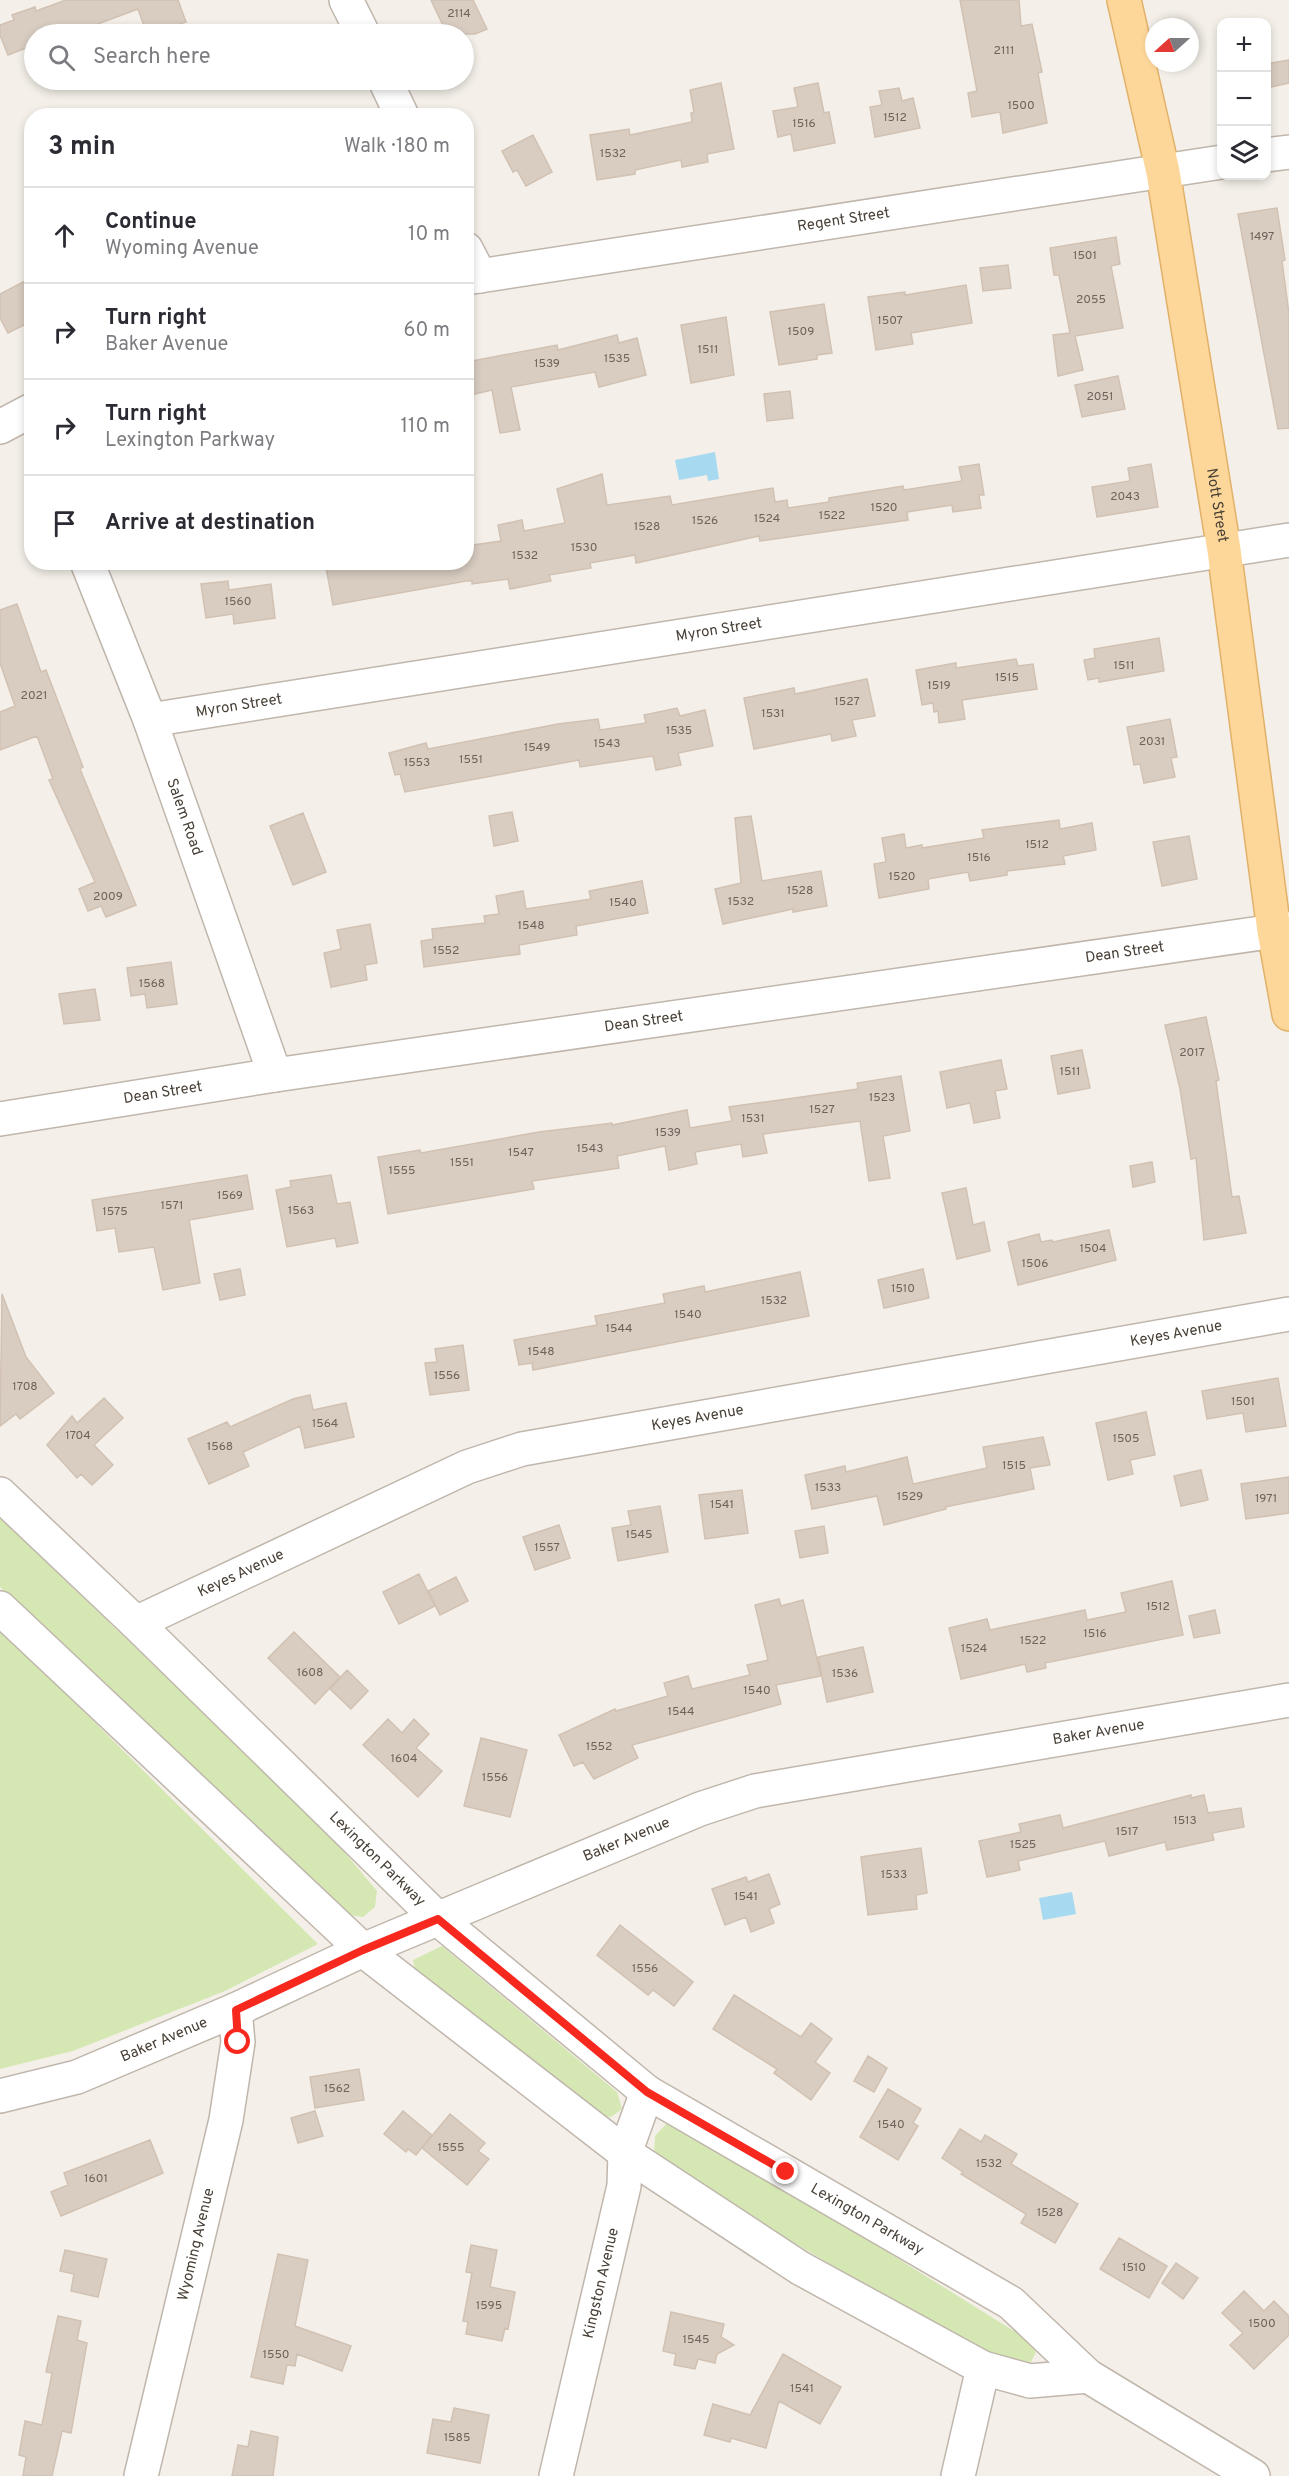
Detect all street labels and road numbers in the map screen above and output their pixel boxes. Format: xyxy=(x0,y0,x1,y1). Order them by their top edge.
street label: Regent Street xyxy=(796,204,891,237)
street label: Nott Street xyxy=(1201,467,1232,544)
street label: Myron Street xyxy=(674,614,764,646)
street label: Myron Street xyxy=(194,690,283,722)
street label: Salem Road xyxy=(162,776,206,858)
street label: Dean Street xyxy=(1084,938,1165,968)
street label: Dean Street xyxy=(603,1007,684,1037)
street label: Dean Street xyxy=(122,1077,204,1109)
street label: Keyes Avenue xyxy=(1129,1316,1224,1351)
street label: Keyes Avenue xyxy=(650,1401,745,1436)
street label: Keyes Avenue xyxy=(195,1545,287,1602)
street label: Baker Avenue xyxy=(1051,1715,1146,1750)
street label: Lexington Parkway xyxy=(325,1808,429,1911)
street label: Baker Avenue xyxy=(580,1813,673,1866)
street label: Baker Avenue xyxy=(118,2013,211,2067)
street label: Lexington Parkway xyxy=(807,2179,927,2260)
street label: Wyoming Avenue xyxy=(174,2186,219,2303)
street label: Kingston Avenue xyxy=(579,2226,623,2340)

